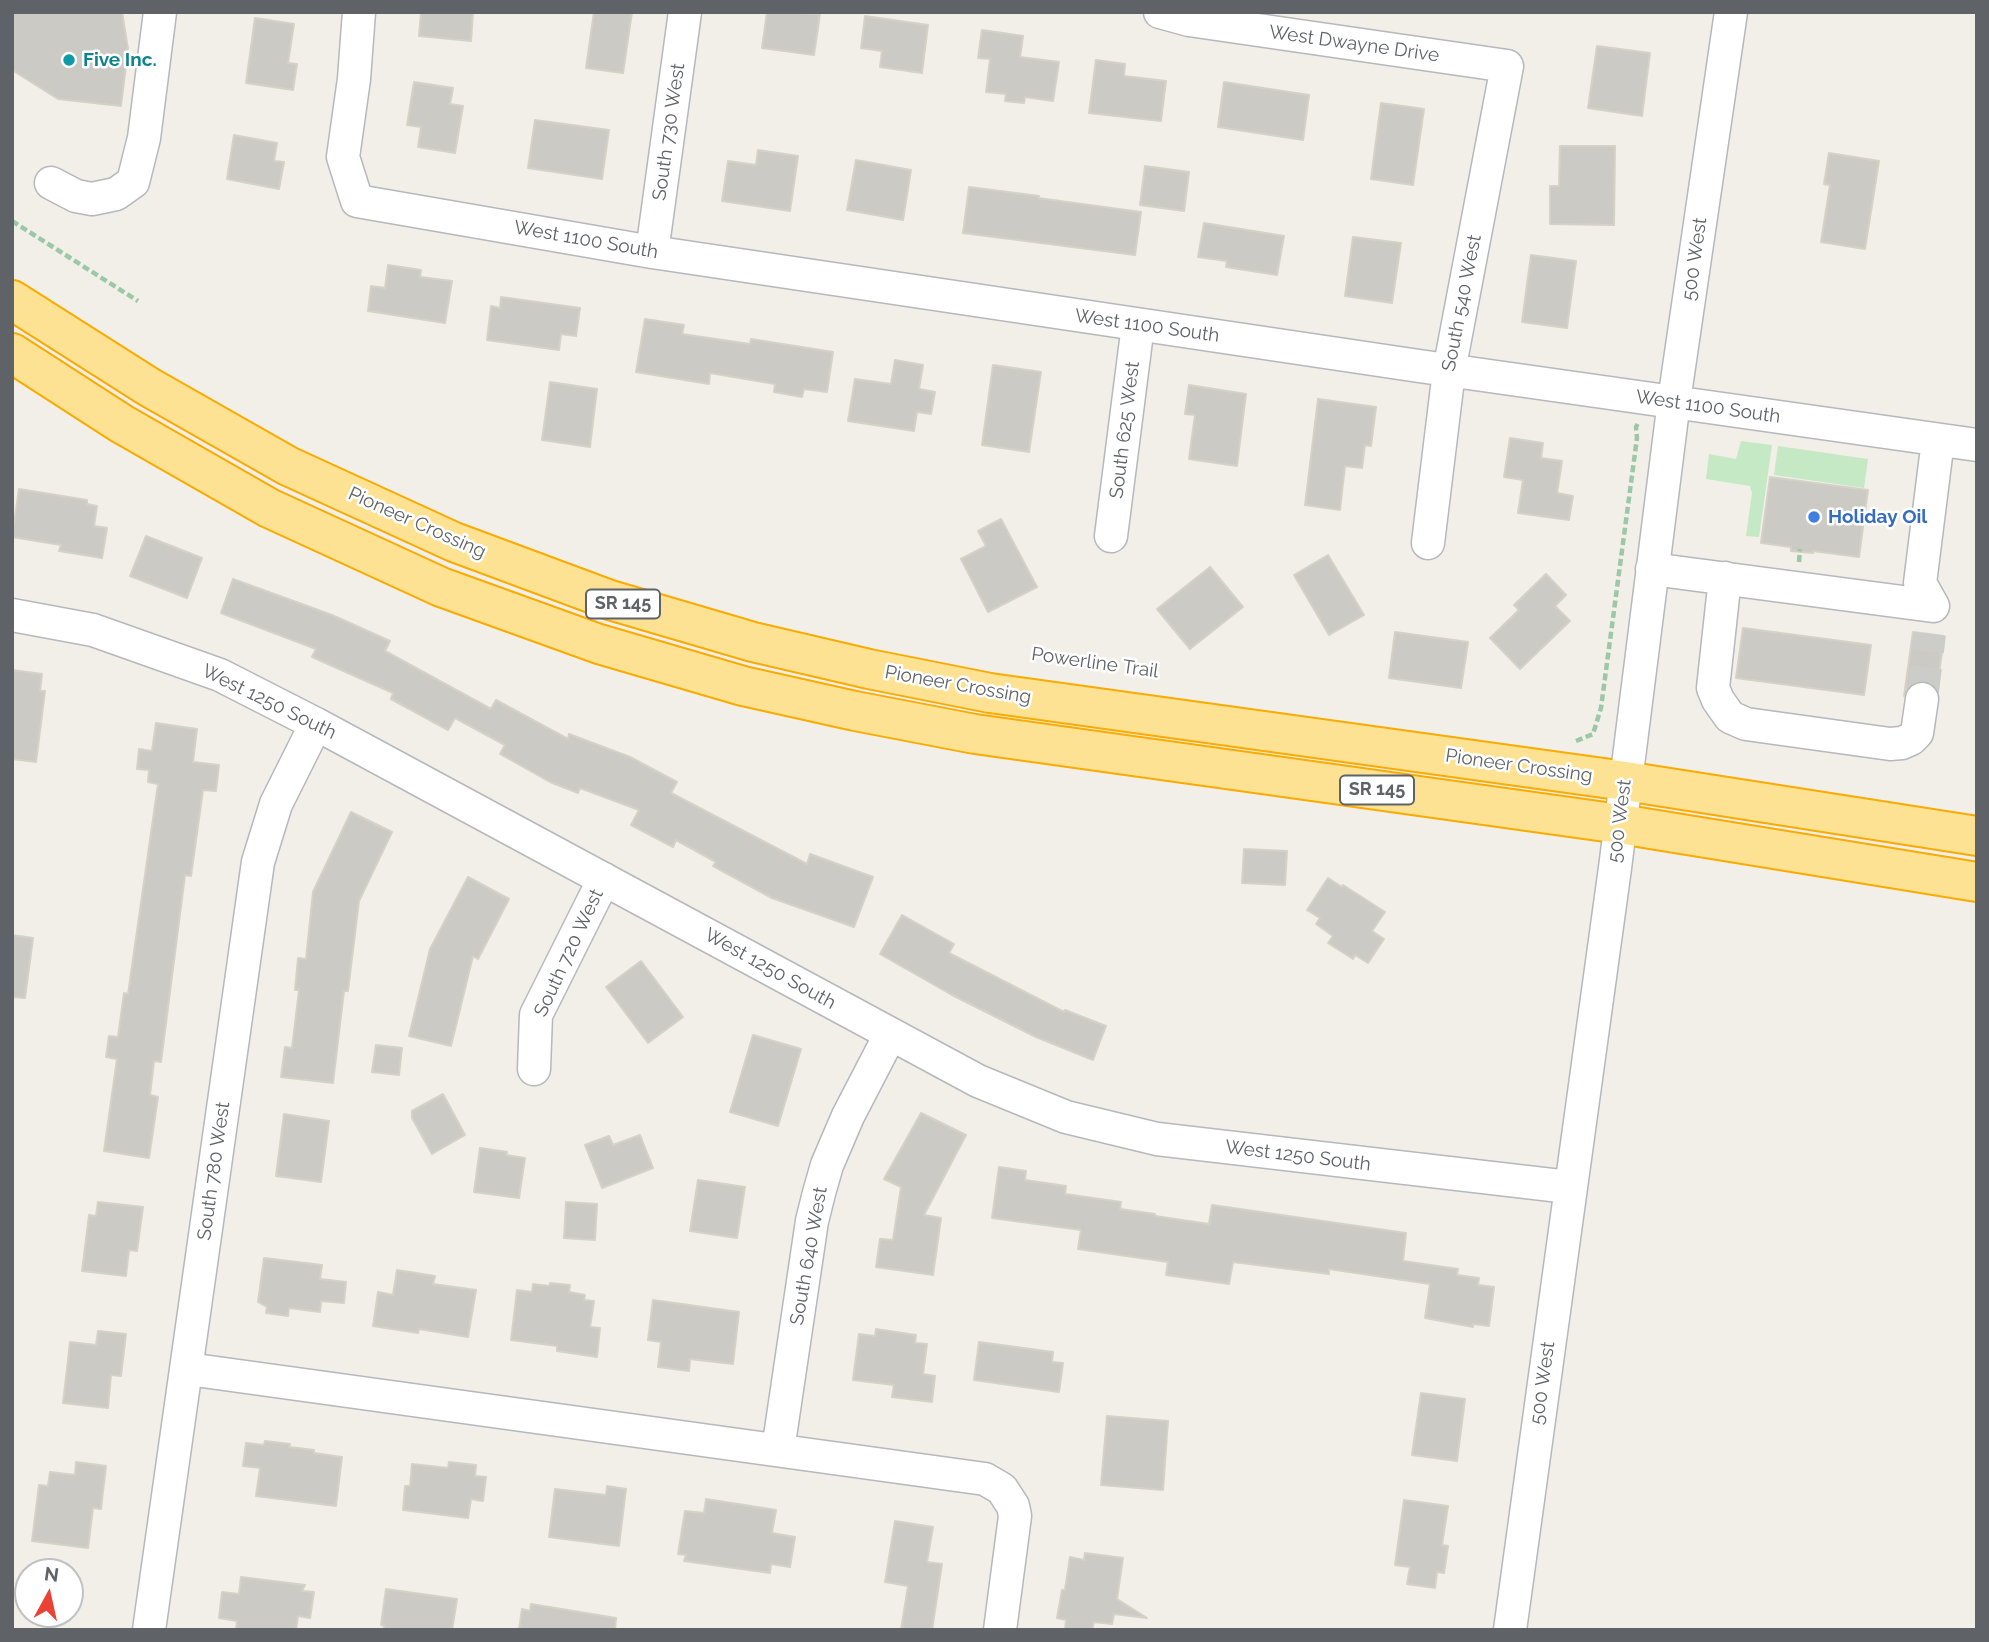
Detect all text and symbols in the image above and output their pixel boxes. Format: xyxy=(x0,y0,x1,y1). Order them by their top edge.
street label: West Dwayne Drive xyxy=(1267,21,1441,67)
place label: Five Inc. xyxy=(83,49,157,71)
marker: Five Inc. xyxy=(61,52,77,68)
street label: South 730 West xyxy=(648,62,690,202)
street label: West 1100 South xyxy=(512,216,660,264)
street label: 500 West xyxy=(1678,216,1712,302)
street label: South 540 West xyxy=(1438,233,1486,373)
street label: West 1100 South xyxy=(1073,305,1221,347)
street label: South 625 West xyxy=(1105,360,1145,500)
street label: West 1100 South xyxy=(1634,386,1782,428)
street label: Pioneer Crossing xyxy=(345,482,489,564)
place label: Holiday Oil xyxy=(1828,506,1927,528)
marker: Holiday Oil xyxy=(1806,509,1822,525)
road number: SR 145 xyxy=(586,590,660,618)
street label: Powerline Trail xyxy=(1030,643,1160,683)
street label: West 1250 South xyxy=(198,660,340,744)
street label: Pioneer Crossing xyxy=(883,661,1033,709)
street label: Pioneer Crossing xyxy=(1444,744,1594,788)
road number: SR 145 xyxy=(1340,776,1414,804)
street label: 500 West xyxy=(1604,778,1636,864)
street label: South 720 West xyxy=(529,886,609,1020)
street label: West 1250 South xyxy=(700,924,840,1014)
street label: South 780 West xyxy=(193,1100,235,1242)
street label: West 1250 South xyxy=(1224,1136,1372,1176)
street label: South 640 West xyxy=(786,1185,832,1327)
street label: 500 West xyxy=(1526,1340,1560,1426)
north arrow xyxy=(14,1558,84,1628)
text: N xyxy=(43,1562,60,1586)

